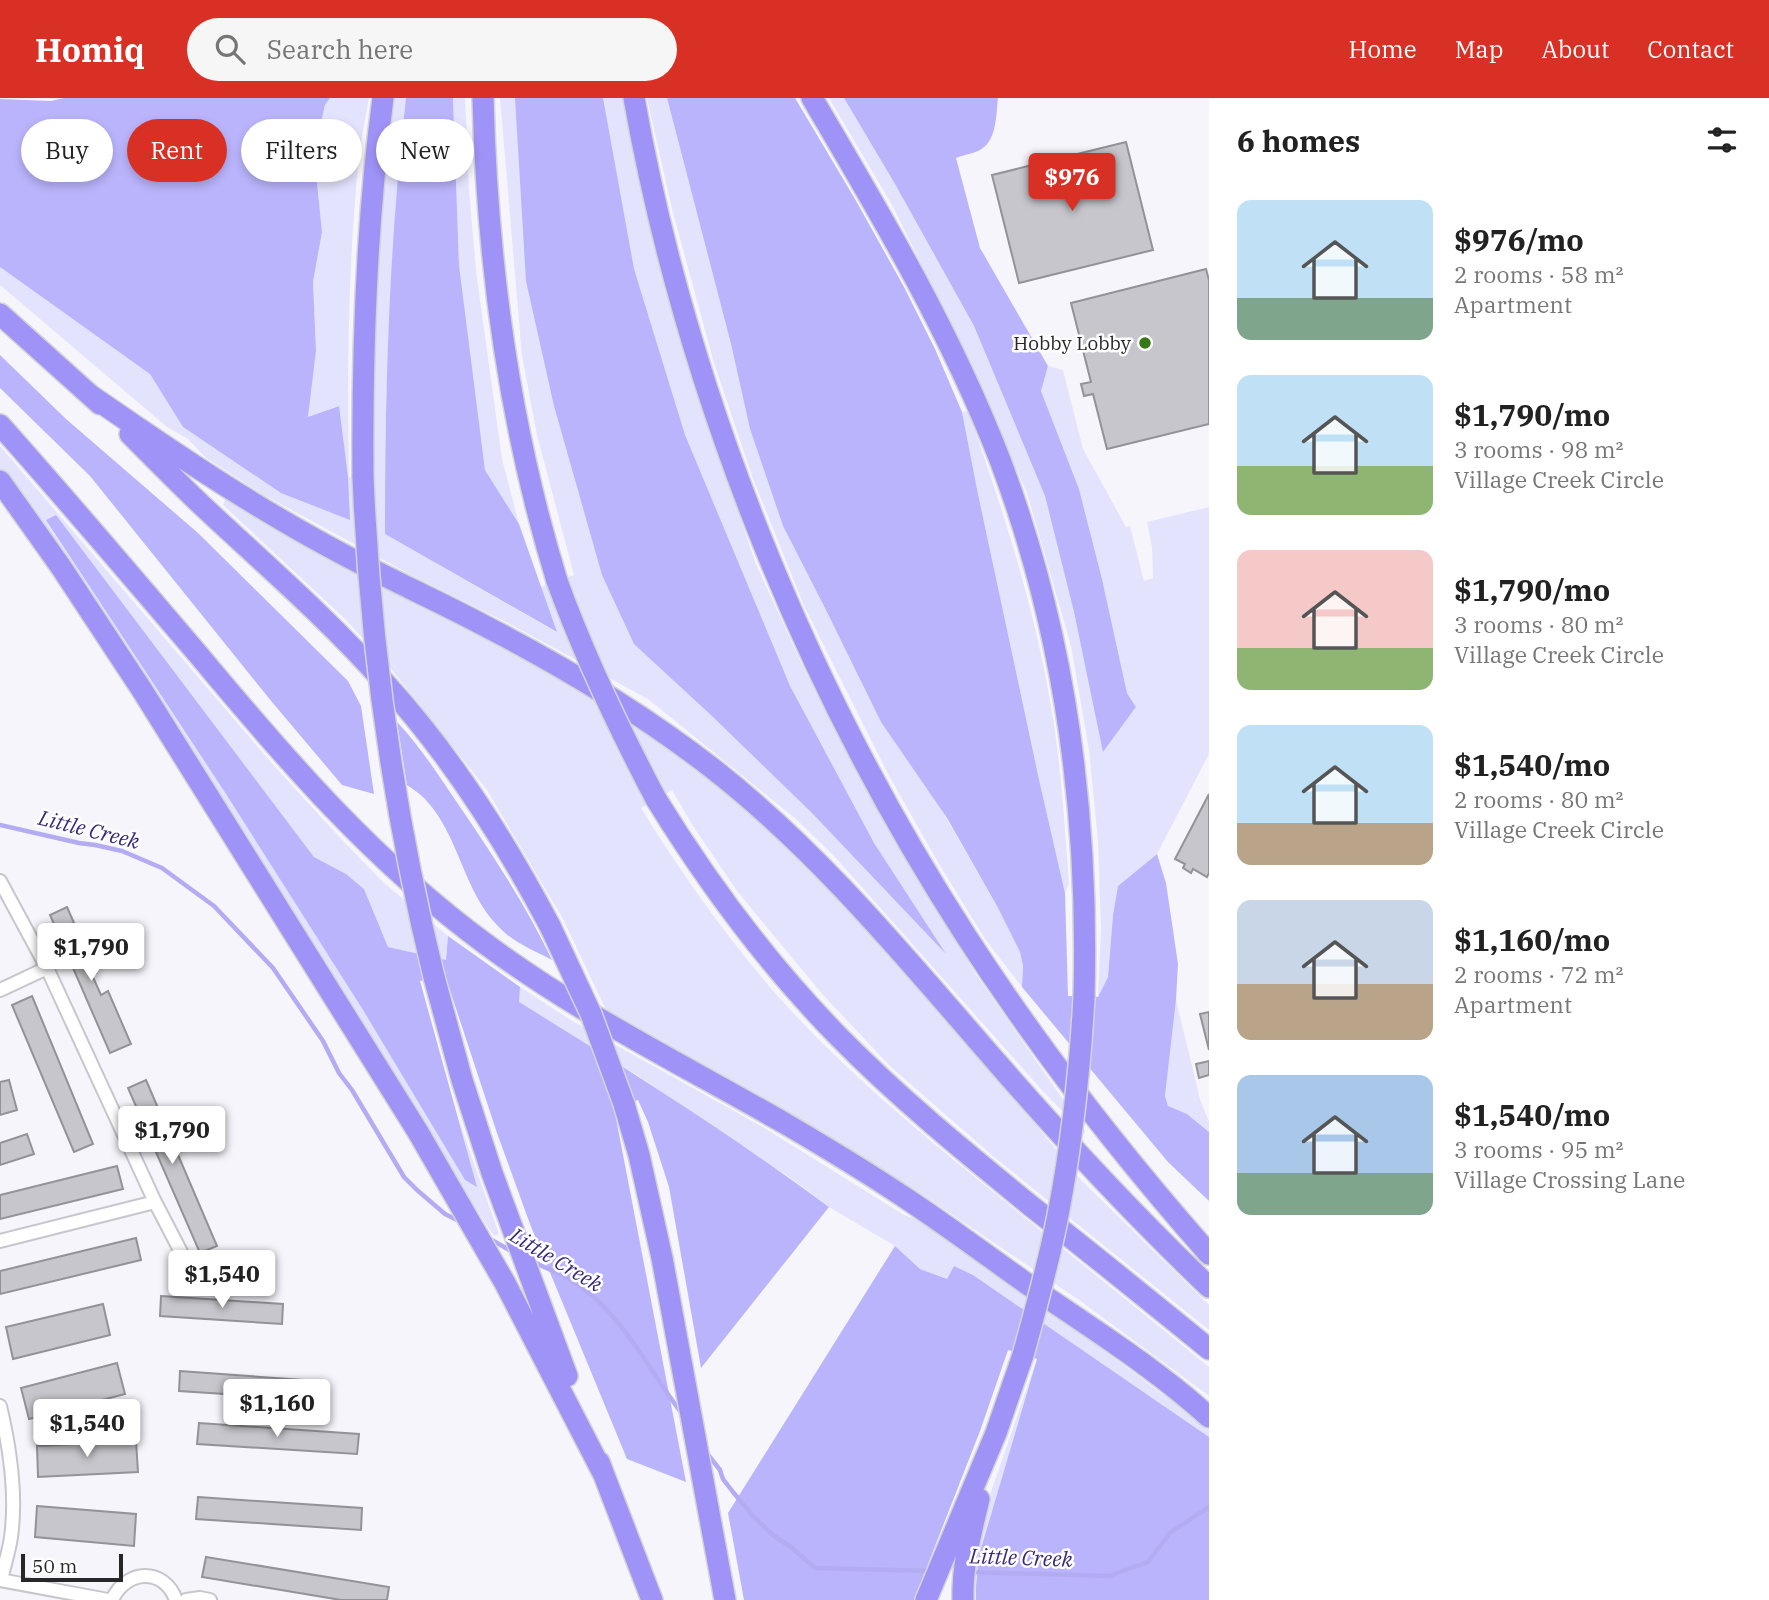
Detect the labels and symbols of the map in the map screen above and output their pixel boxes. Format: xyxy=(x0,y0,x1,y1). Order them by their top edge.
pin: $976 xyxy=(1031,153,1113,213)
place label: Hobby Lobby xyxy=(1013,331,1132,355)
marker: Hobby Lobby xyxy=(1137,335,1153,351)
water label: Little Creek xyxy=(35,803,144,855)
pin: $1,790 xyxy=(34,924,148,983)
pin: $1,790 xyxy=(115,1107,229,1166)
water label: Little Creek xyxy=(504,1220,609,1298)
pin: $1,540 xyxy=(165,1250,279,1310)
pin: $1,160 xyxy=(220,1380,334,1439)
pin: $1,540 xyxy=(30,1400,144,1459)
water label: Little Creek xyxy=(968,1541,1074,1573)
scale bar xyxy=(21,1551,122,1583)

